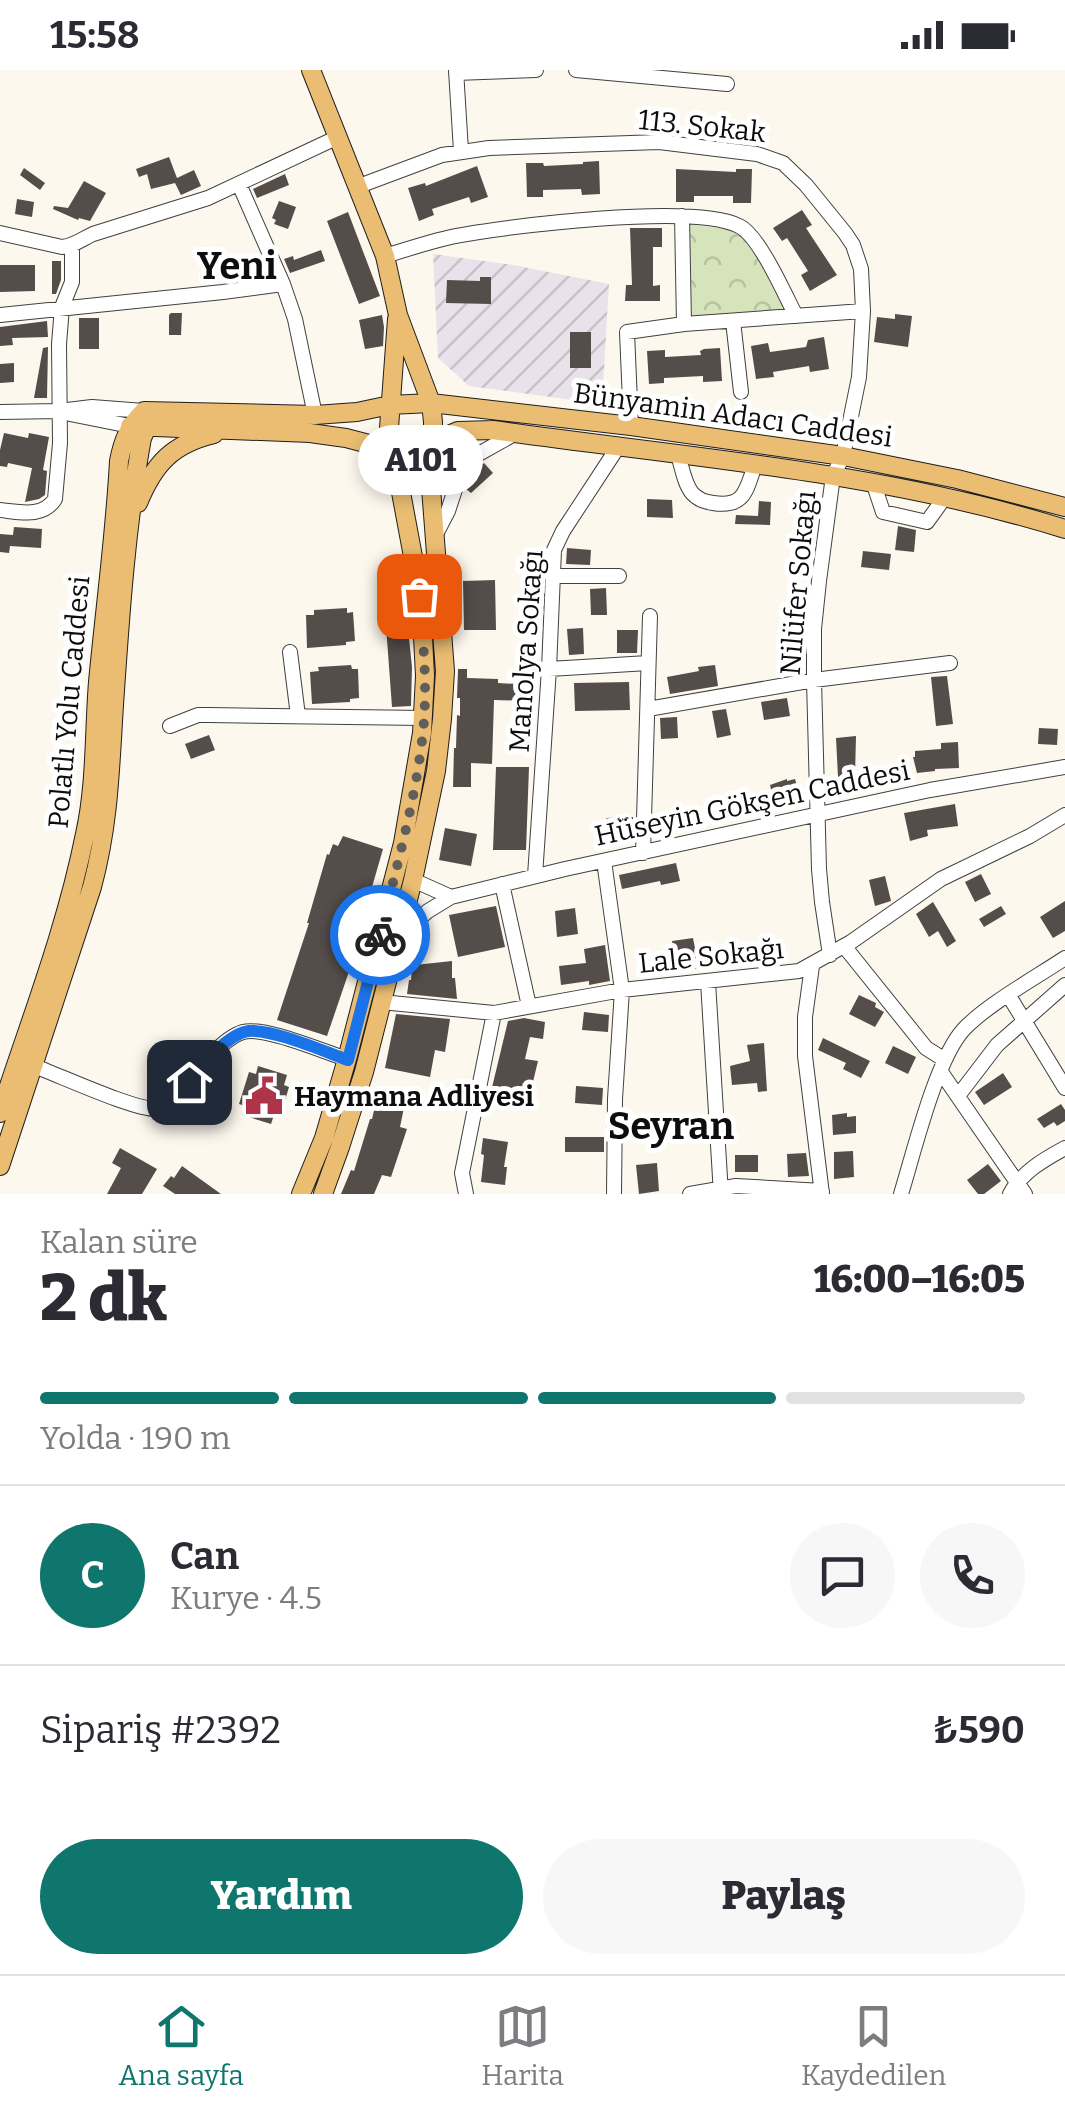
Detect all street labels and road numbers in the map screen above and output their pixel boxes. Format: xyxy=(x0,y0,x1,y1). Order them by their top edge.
street label: 113. Sokak xyxy=(637,103,767,149)
street label: Bünyamin Adacı Caddesi xyxy=(571,376,895,454)
street label: Nilüfer Sokağı xyxy=(773,489,823,677)
street label: Manolya Sokağı xyxy=(502,549,550,753)
street label: Polatlı Yolu Caddesi xyxy=(42,574,96,830)
street label: Hüseyin Gökşen Caddesi xyxy=(592,753,912,853)
street label: Lale Sokağı xyxy=(637,932,785,980)

